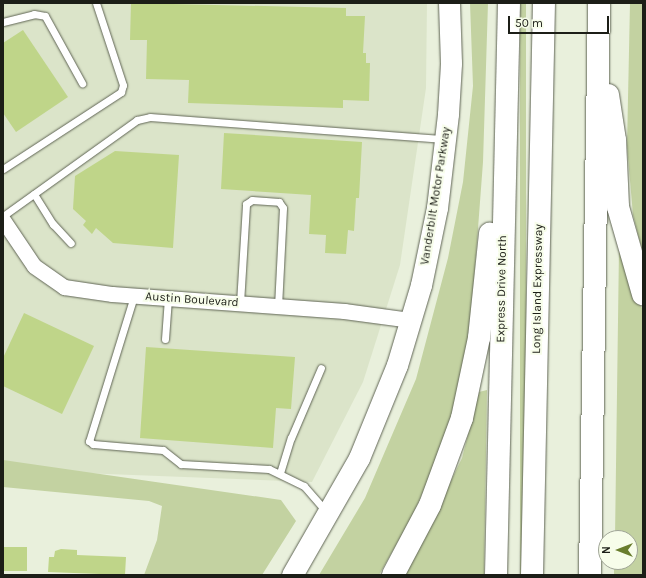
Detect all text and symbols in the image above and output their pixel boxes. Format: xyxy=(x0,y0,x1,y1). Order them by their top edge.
scale bar xyxy=(510,8,611,34)
text: 50 m xyxy=(515,16,543,30)
street label: Vanderbilt Motor Parkway xyxy=(418,126,454,266)
street label: Long Island Expressway xyxy=(530,224,546,354)
street label: Express Drive North xyxy=(494,235,510,343)
street label: Austin Boulevard xyxy=(145,290,239,310)
north arrow xyxy=(598,530,638,570)
text: N xyxy=(600,546,613,554)

